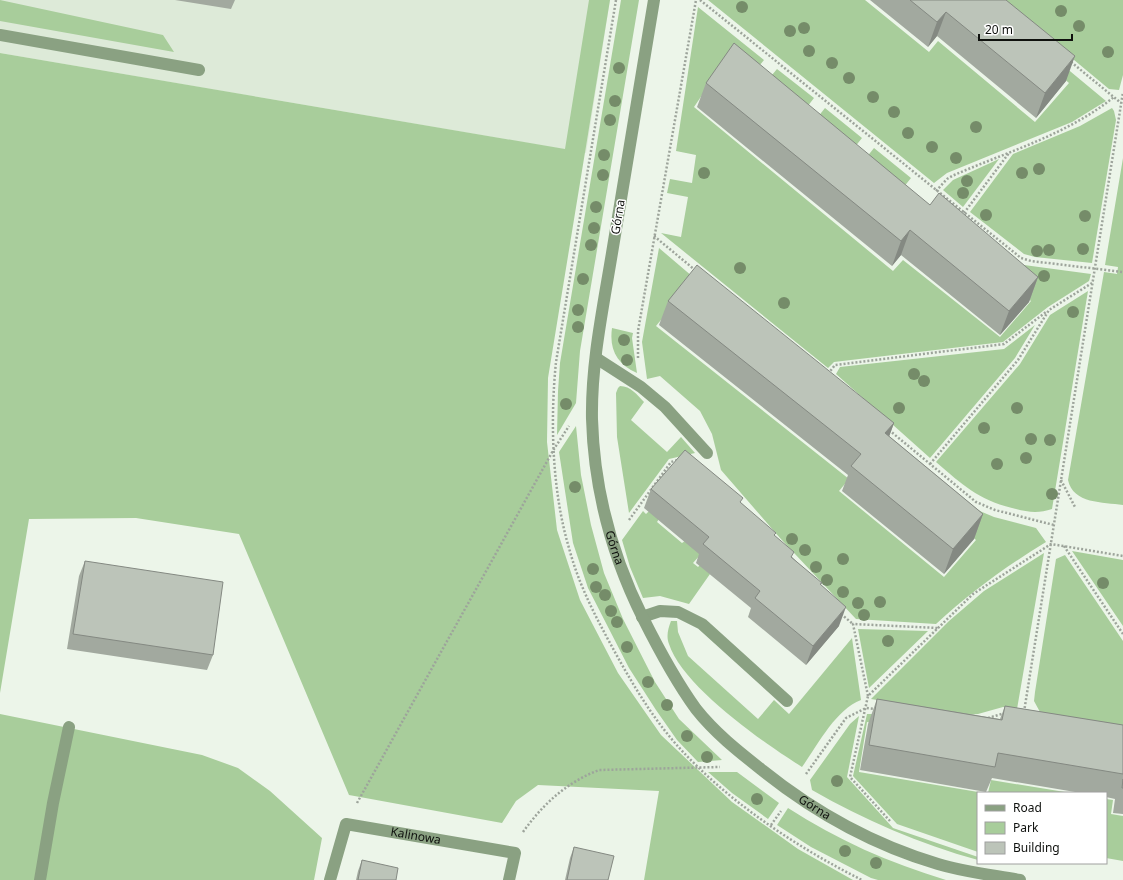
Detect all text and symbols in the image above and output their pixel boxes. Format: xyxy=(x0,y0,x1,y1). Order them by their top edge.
scale bar xyxy=(979,16,1072,42)
text: 20 m xyxy=(985,21,1013,38)
street label: Górna xyxy=(606,198,629,236)
street label: Górna xyxy=(601,528,628,567)
street label: Górna xyxy=(795,790,834,823)
legend xyxy=(977,792,1107,864)
text: Road xyxy=(1013,799,1042,816)
text: Park xyxy=(1013,819,1039,836)
street label: Kalinowa xyxy=(389,823,442,848)
text: Building xyxy=(1013,839,1060,856)

